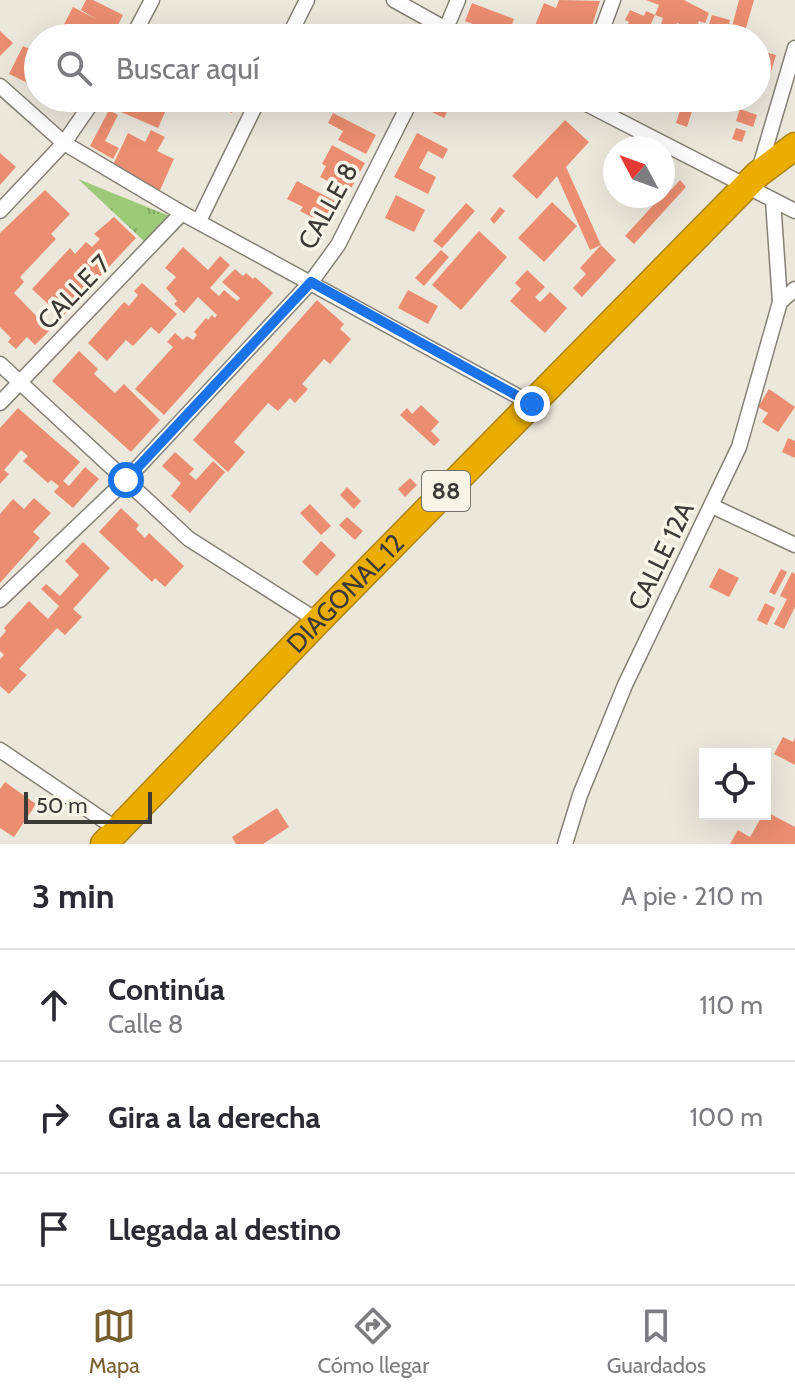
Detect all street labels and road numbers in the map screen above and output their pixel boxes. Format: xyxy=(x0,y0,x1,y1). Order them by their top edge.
street label: CALLE 8 xyxy=(291,157,365,255)
street label: CALLE 7 xyxy=(31,248,117,336)
road number: 88 xyxy=(422,471,470,511)
street label: CALLE 12A xyxy=(621,497,701,615)
street label: DIAGONAL 12 xyxy=(280,527,411,660)

